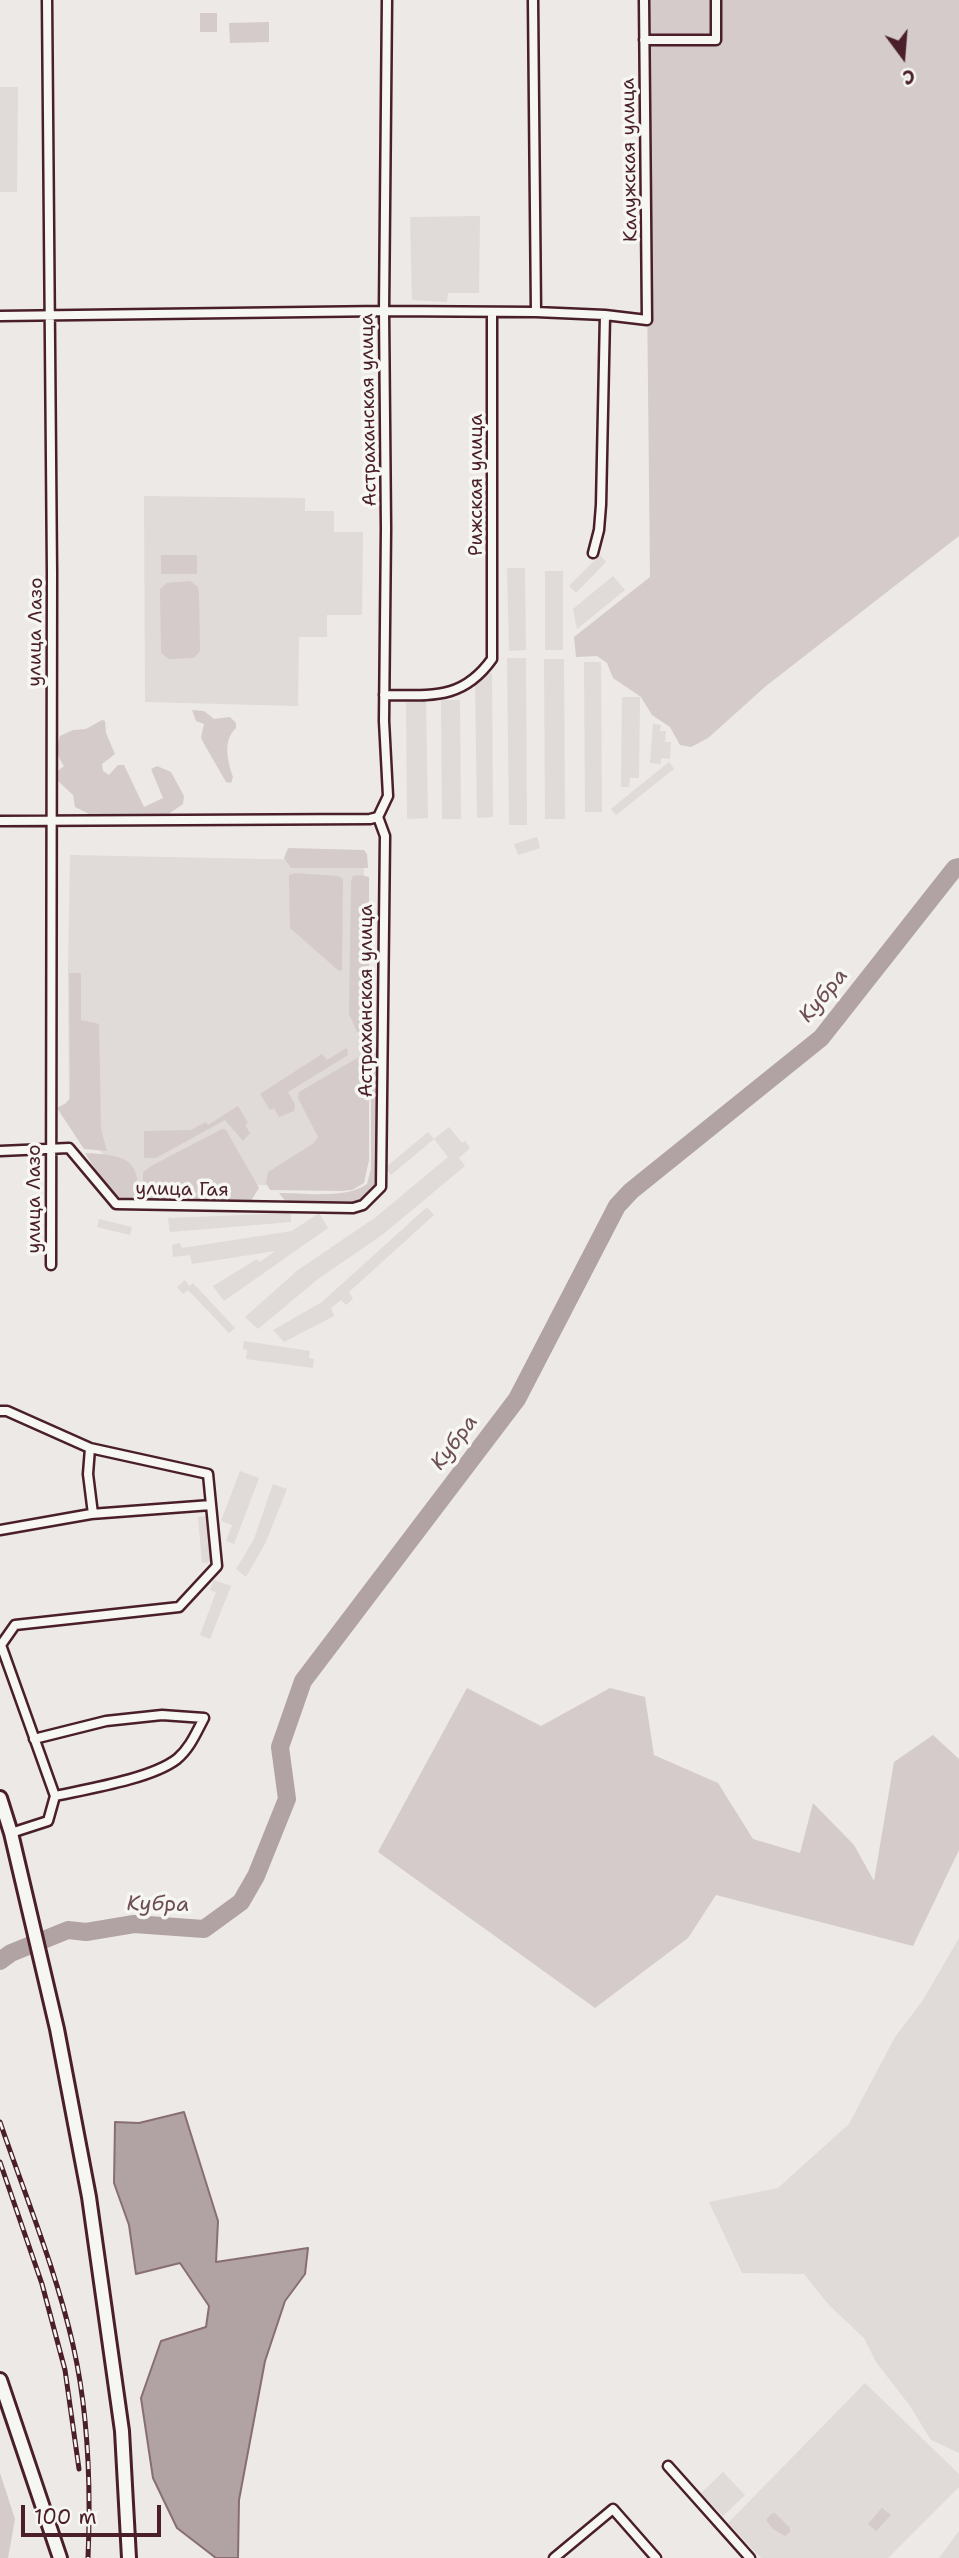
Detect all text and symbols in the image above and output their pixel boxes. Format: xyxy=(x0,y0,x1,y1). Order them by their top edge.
north arrow xyxy=(868,21,938,91)
text: С xyxy=(900,63,918,90)
street label: Калужская улица xyxy=(617,78,643,242)
street label: Астраханская улица xyxy=(356,313,382,507)
street label: Рижская улица xyxy=(466,414,488,556)
street label: улица Лазо xyxy=(24,577,48,687)
street label: Астраханская улица xyxy=(356,904,378,1098)
water label: Кубра xyxy=(794,964,854,1028)
street label: улица Лазо xyxy=(24,1144,46,1254)
street label: улица Гая xyxy=(135,1178,229,1202)
water label: Кубра xyxy=(426,1410,484,1476)
water label: Кубра xyxy=(126,1892,190,1918)
scale bar xyxy=(24,2492,164,2536)
text: 100 m xyxy=(34,2503,97,2531)

